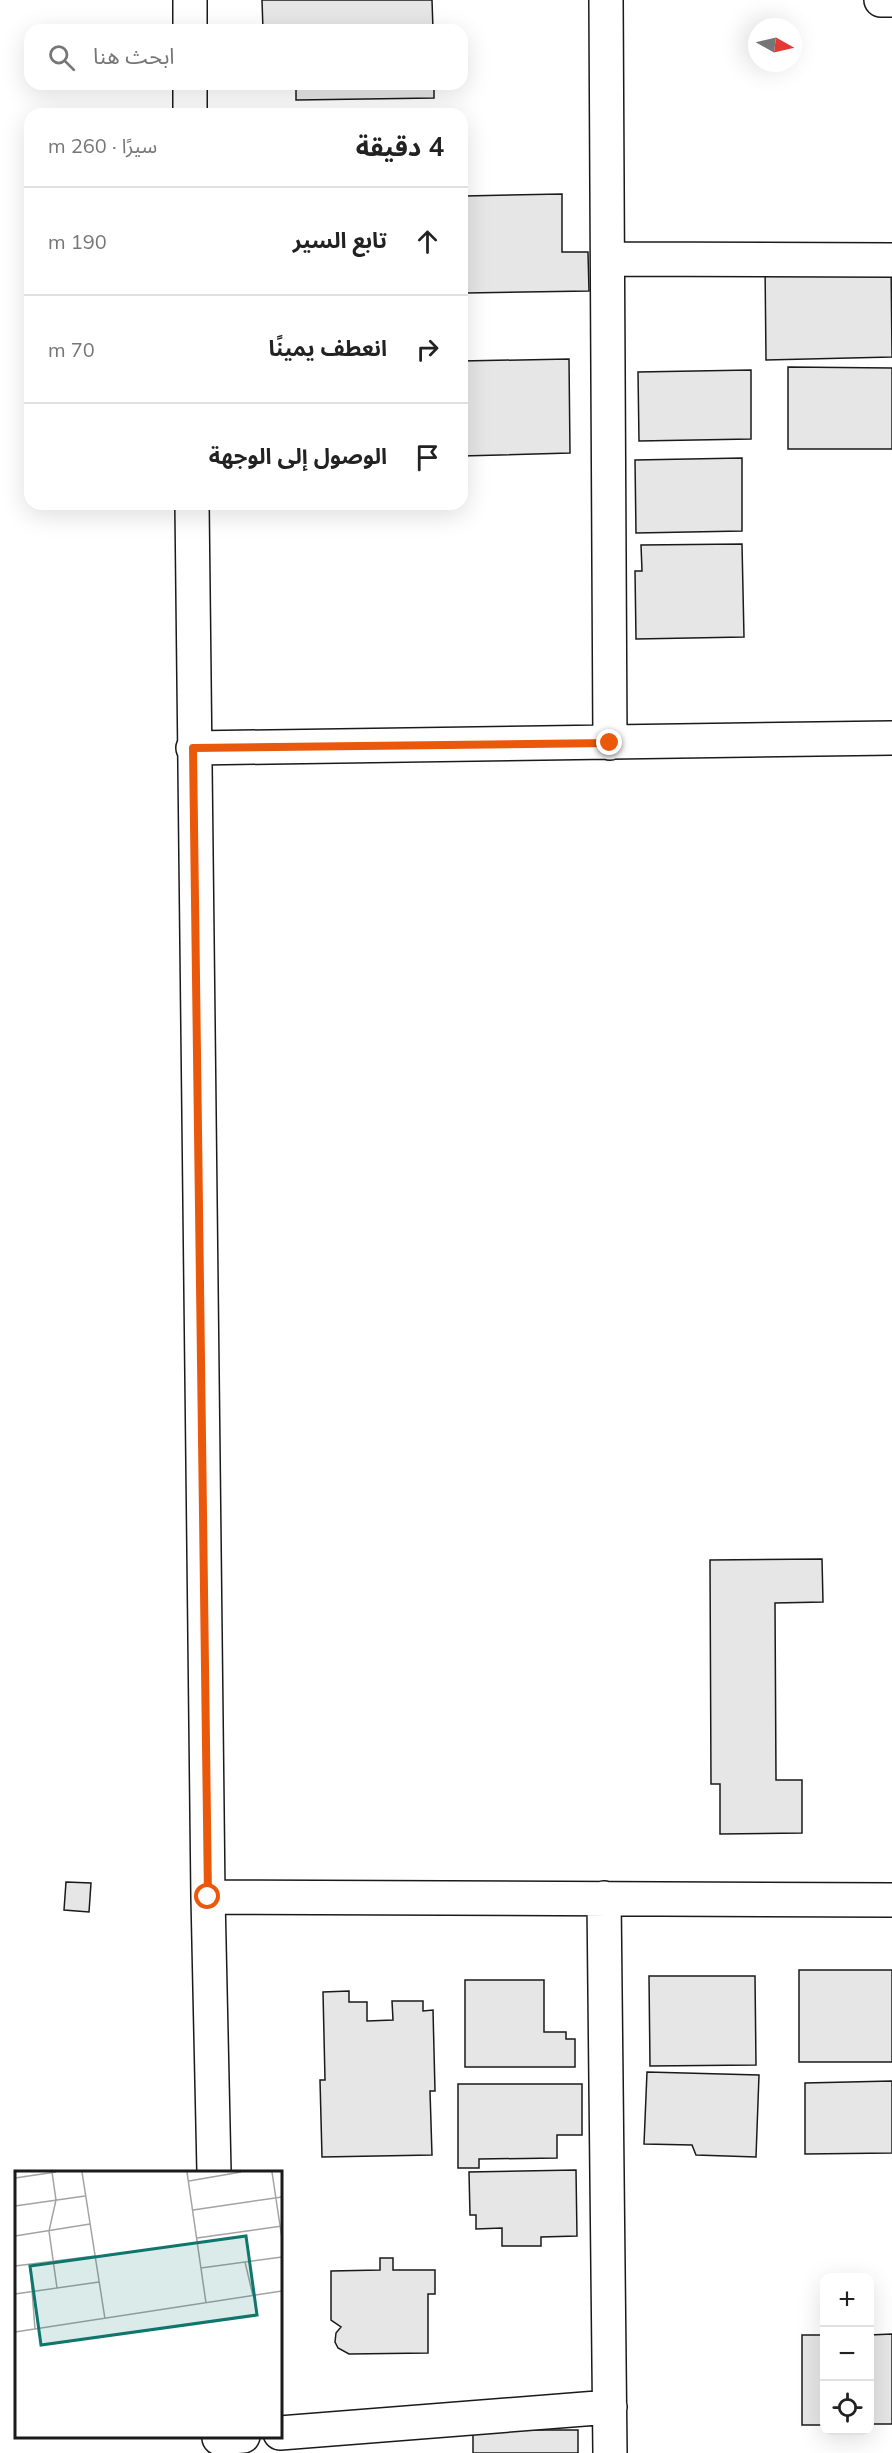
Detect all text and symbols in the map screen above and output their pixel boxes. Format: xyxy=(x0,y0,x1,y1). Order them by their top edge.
north arrow xyxy=(748,18,802,72)
search box xyxy=(24,24,468,90)
icon: search xyxy=(45,41,78,74)
text: ابحث هنا xyxy=(93,42,175,70)
text: 4 دقيقة xyxy=(356,130,444,163)
text: سيرًا · 260 m xyxy=(48,133,157,158)
icon: ahead xyxy=(411,225,444,258)
text: تابع السير xyxy=(293,226,387,254)
text: 190 m xyxy=(48,229,107,254)
icon: right xyxy=(411,333,444,366)
text: انعطف يمينًا xyxy=(268,334,387,362)
text: 70 m xyxy=(48,337,95,362)
icon: arrive xyxy=(411,441,444,474)
text: الوصول إلى الوجهة xyxy=(209,442,387,470)
route end xyxy=(596,729,622,755)
route start xyxy=(194,1883,220,1909)
inset map xyxy=(15,2171,282,2438)
map controls xyxy=(820,2273,874,2435)
button: + xyxy=(820,2273,874,2327)
button: − xyxy=(820,2327,874,2381)
button: locate xyxy=(820,2381,874,2435)

